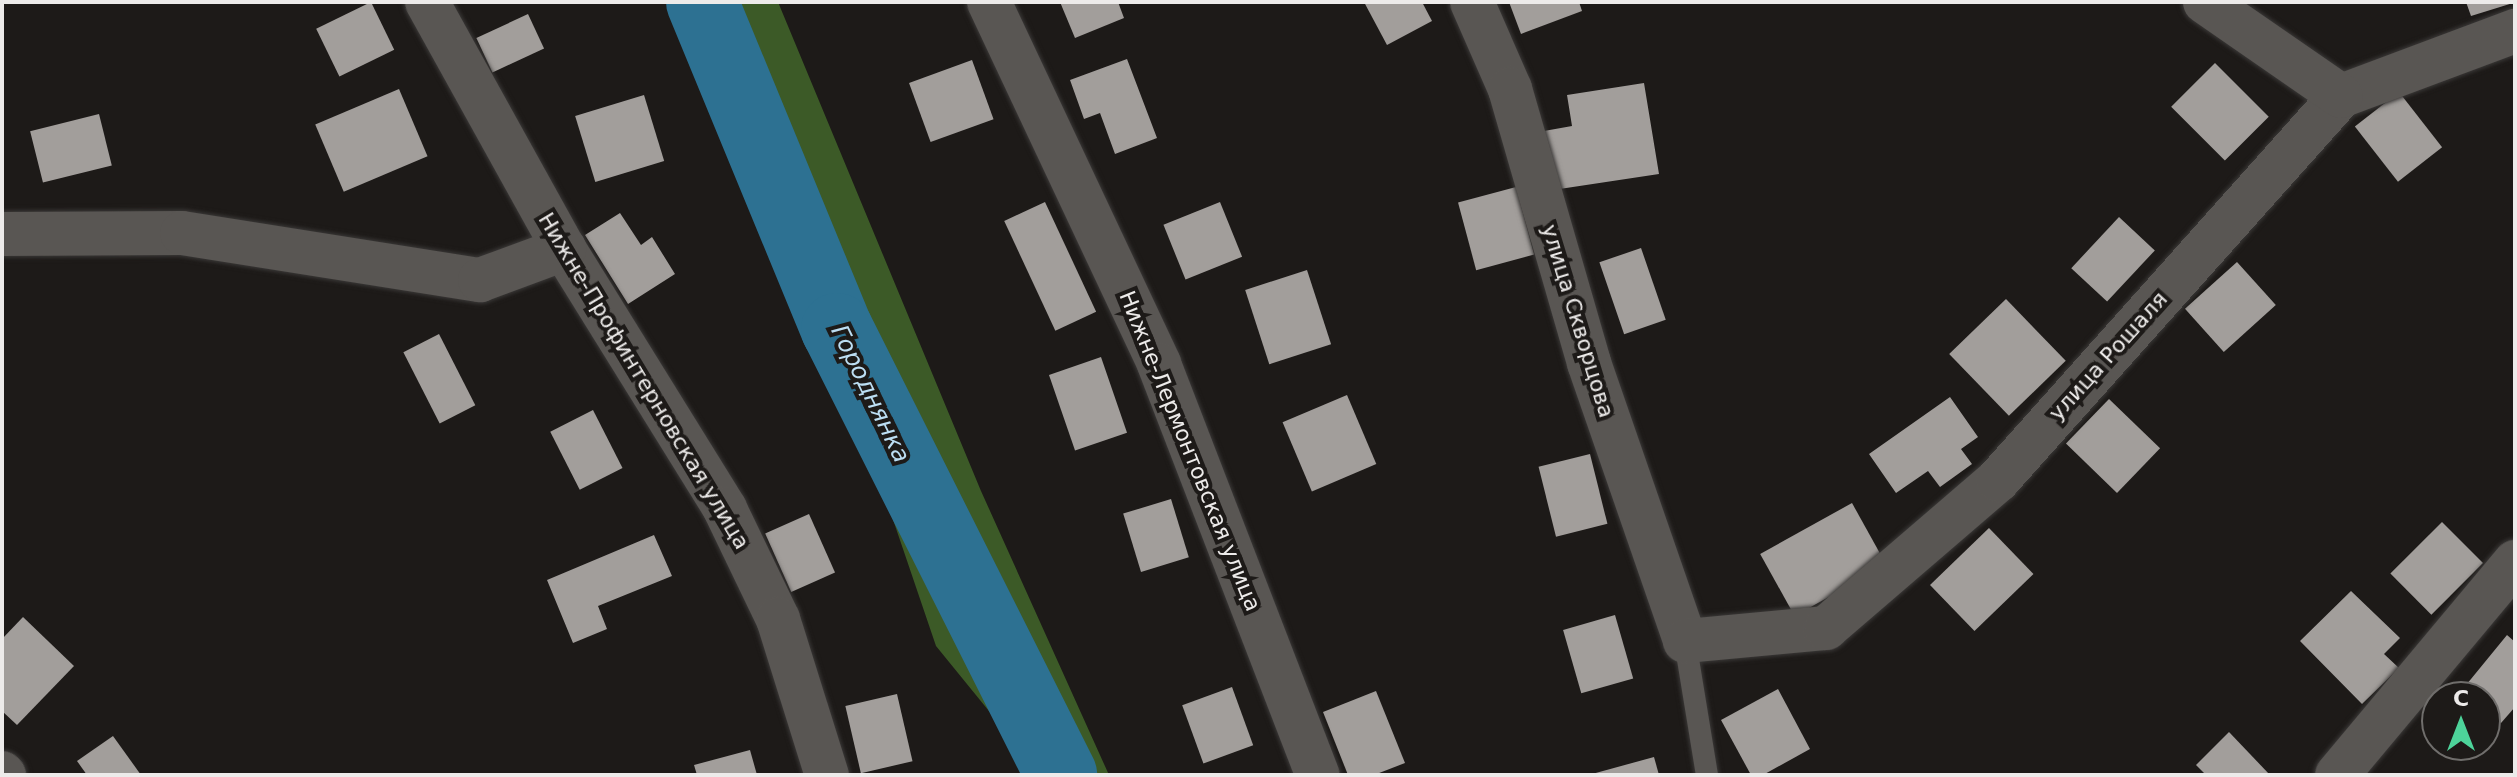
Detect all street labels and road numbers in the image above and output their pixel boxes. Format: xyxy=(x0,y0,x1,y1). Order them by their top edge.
street label: Нижне-Профинтерновская улица xyxy=(533,208,755,554)
street label: улица Скворцова xyxy=(1536,221,1620,421)
street label: улица Рошаля xyxy=(2043,286,2173,426)
street label: Нижне-Лермонтовская улица xyxy=(1113,287,1267,615)

